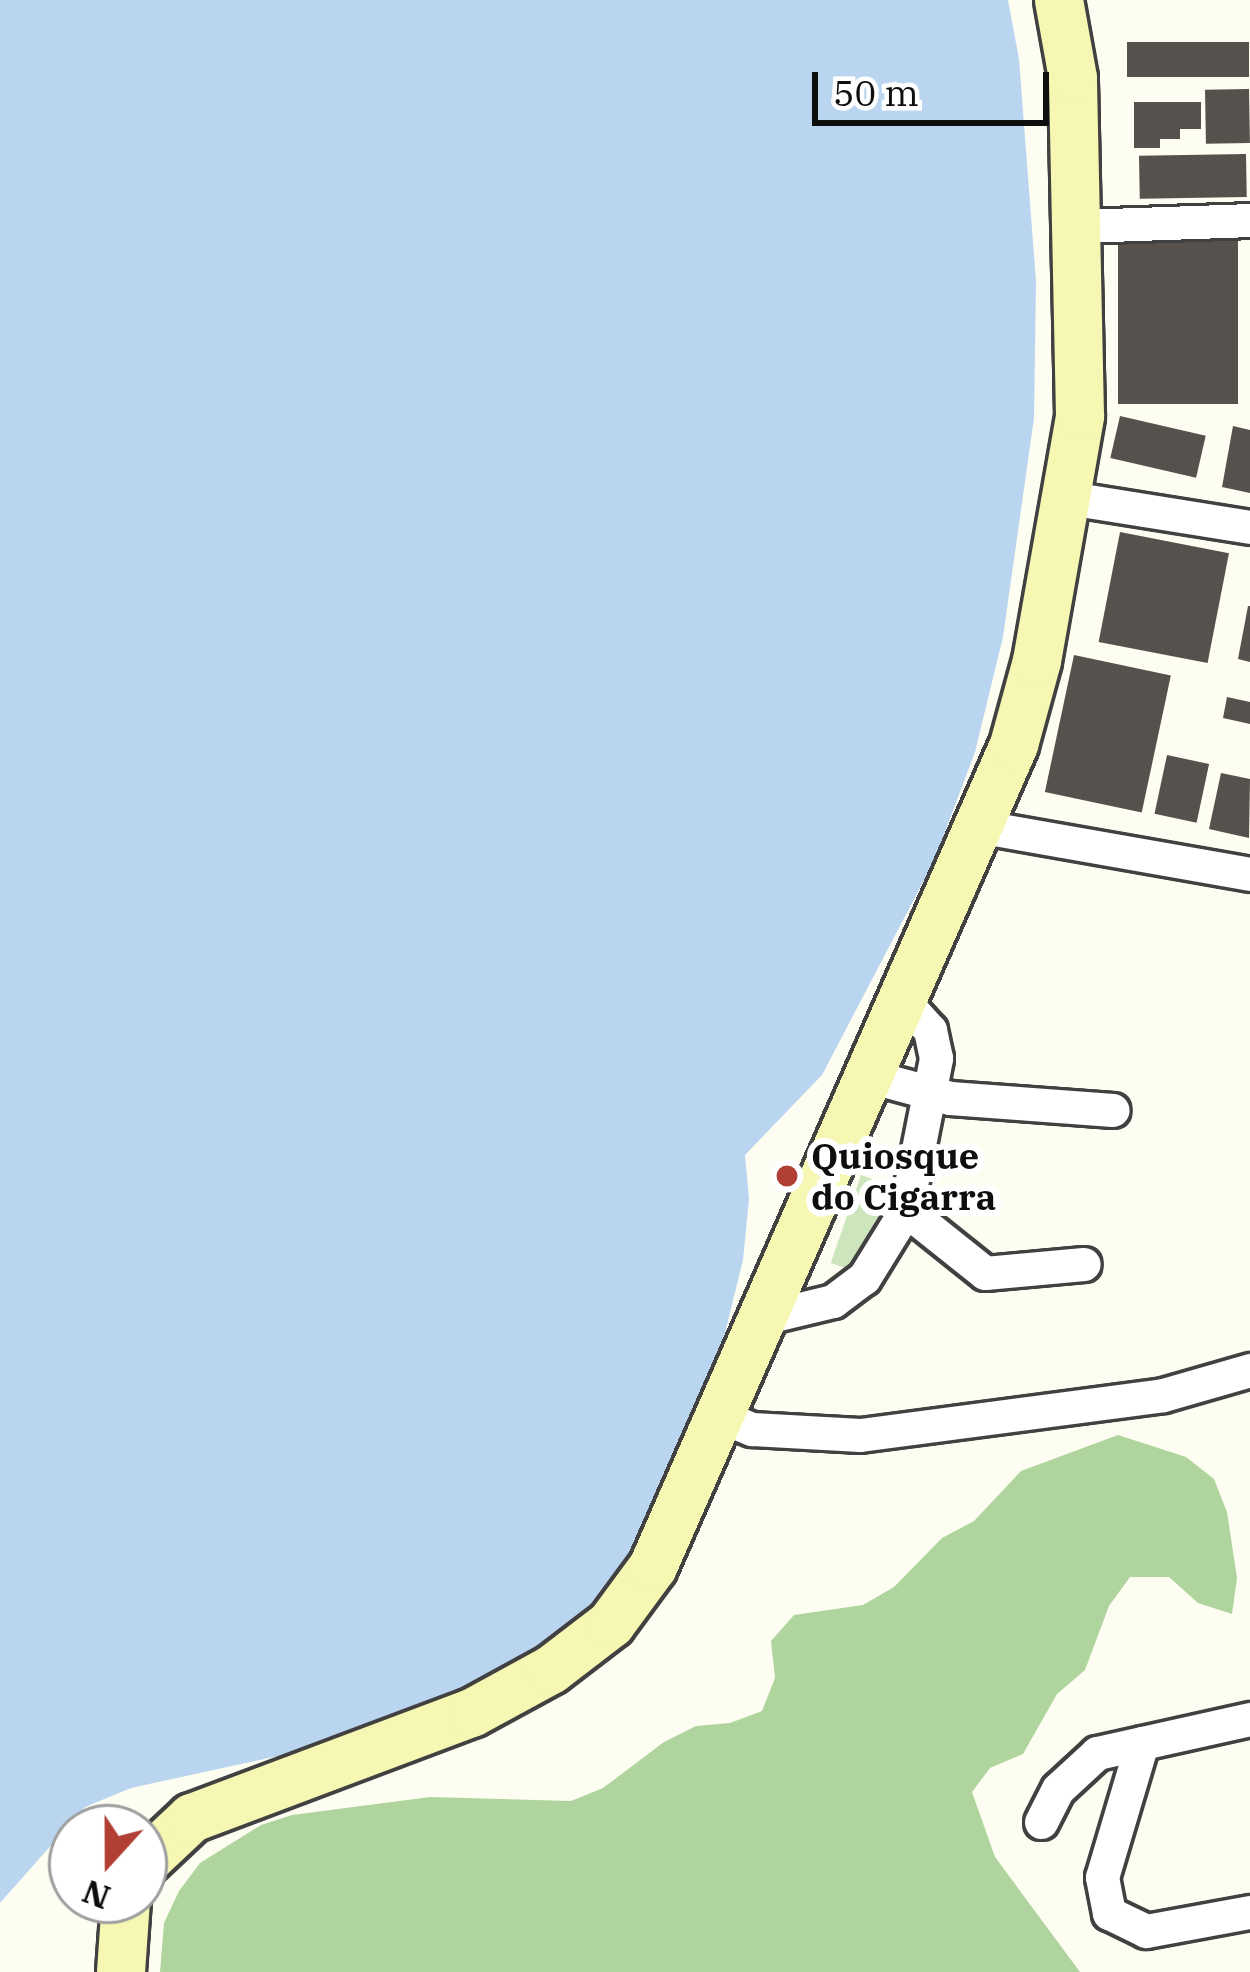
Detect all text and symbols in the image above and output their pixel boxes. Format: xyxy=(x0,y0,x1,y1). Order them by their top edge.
scale bar xyxy=(818,48,1055,122)
text: 50 m xyxy=(833,69,919,116)
place label: Quiosque do Cigarra xyxy=(811,1133,996,1218)
marker: Quiosque do Cigarra xyxy=(774,1163,800,1189)
north arrow xyxy=(48,1804,168,1924)
text: N xyxy=(76,1871,116,1920)

